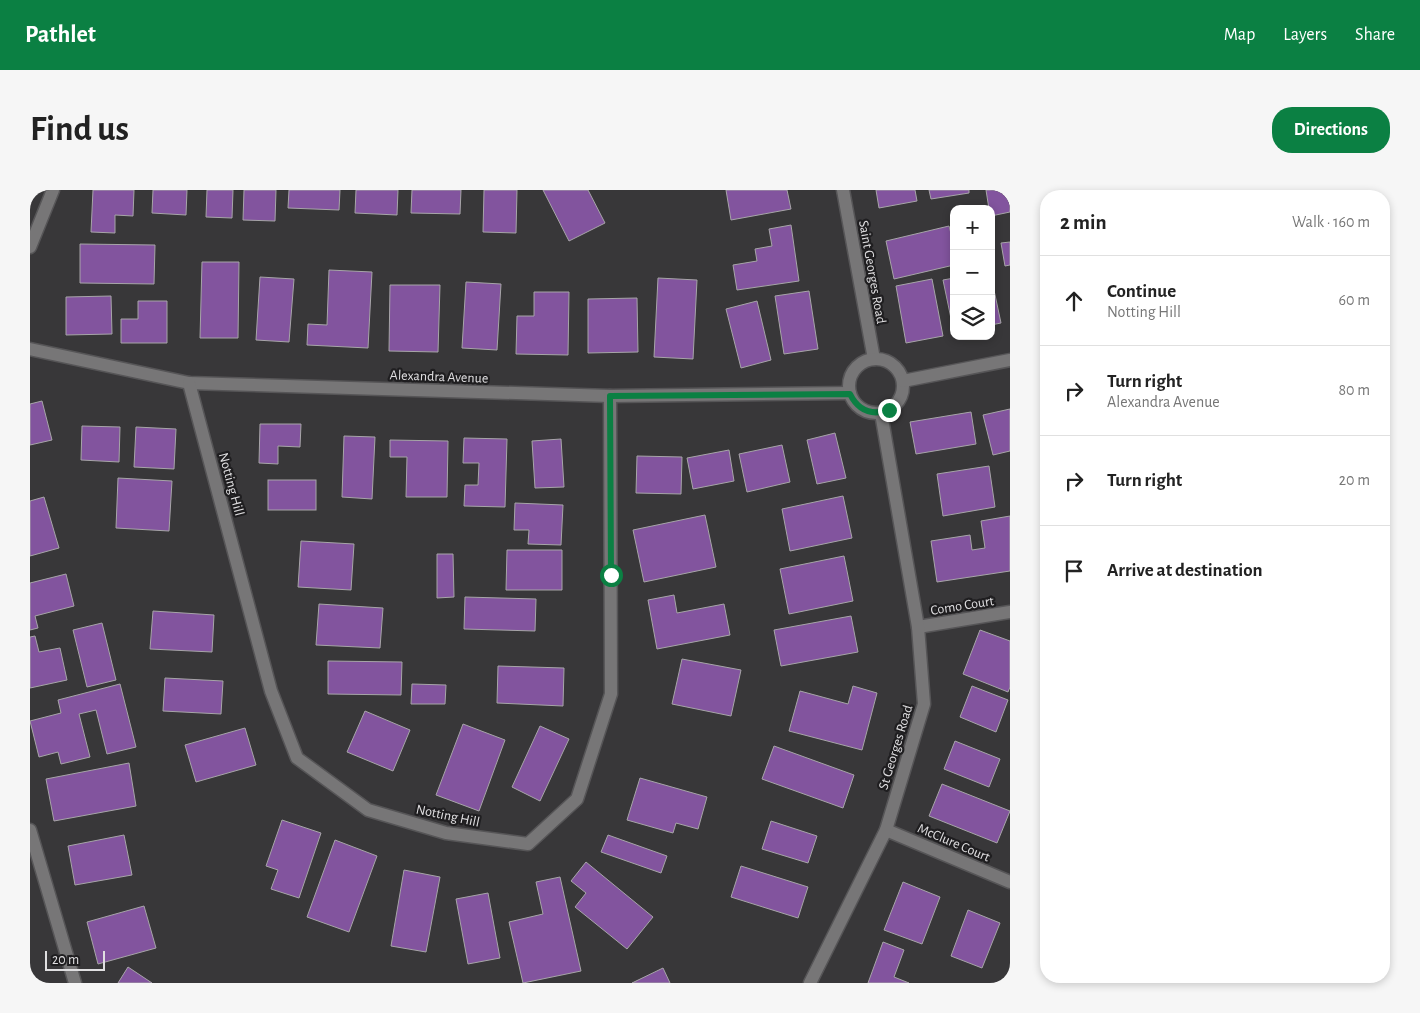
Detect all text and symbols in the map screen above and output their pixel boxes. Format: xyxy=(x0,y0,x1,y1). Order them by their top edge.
text: Pathlet xyxy=(25,23,96,47)
text: Map xyxy=(1224,26,1255,44)
text: Layers xyxy=(1283,26,1327,44)
text: Share xyxy=(1355,26,1395,44)
button: Directions xyxy=(1272,107,1390,153)
text: Find us xyxy=(30,112,129,147)
map controls xyxy=(950,205,995,340)
button: + xyxy=(950,205,995,250)
text: 2 min xyxy=(1060,212,1107,233)
text: Walk · 160 m xyxy=(1292,214,1370,230)
street label: Saint Georges Road xyxy=(856,219,888,325)
button: − xyxy=(950,250,995,295)
text: Continue xyxy=(1107,282,1176,301)
icon: ahead xyxy=(1060,287,1088,315)
text: 60 m xyxy=(1339,292,1370,308)
button: layers xyxy=(950,295,995,340)
text: Notting Hill xyxy=(1107,304,1181,320)
street label: Alexandra Avenue xyxy=(389,368,488,386)
text: Turn right xyxy=(1107,372,1182,391)
icon: right xyxy=(1060,377,1088,405)
text: 80 m xyxy=(1339,382,1370,398)
text: Alexandra Avenue xyxy=(1107,394,1220,410)
route end xyxy=(878,399,901,422)
street label: Notting Hill xyxy=(216,451,246,517)
icon: right xyxy=(1060,467,1088,495)
text: Turn right xyxy=(1107,471,1182,490)
text: 20 m xyxy=(1339,472,1370,488)
icon: arrive xyxy=(1060,557,1088,585)
text: Arrive at destination xyxy=(1107,561,1263,580)
route start xyxy=(600,564,623,587)
street label: Como Court xyxy=(929,594,995,618)
street label: St Georges Road xyxy=(876,703,915,791)
street label: Notting Hill xyxy=(415,802,481,830)
street label: McClure Court xyxy=(915,821,992,865)
scale bar xyxy=(45,948,105,971)
text: 20 m xyxy=(52,953,79,967)

